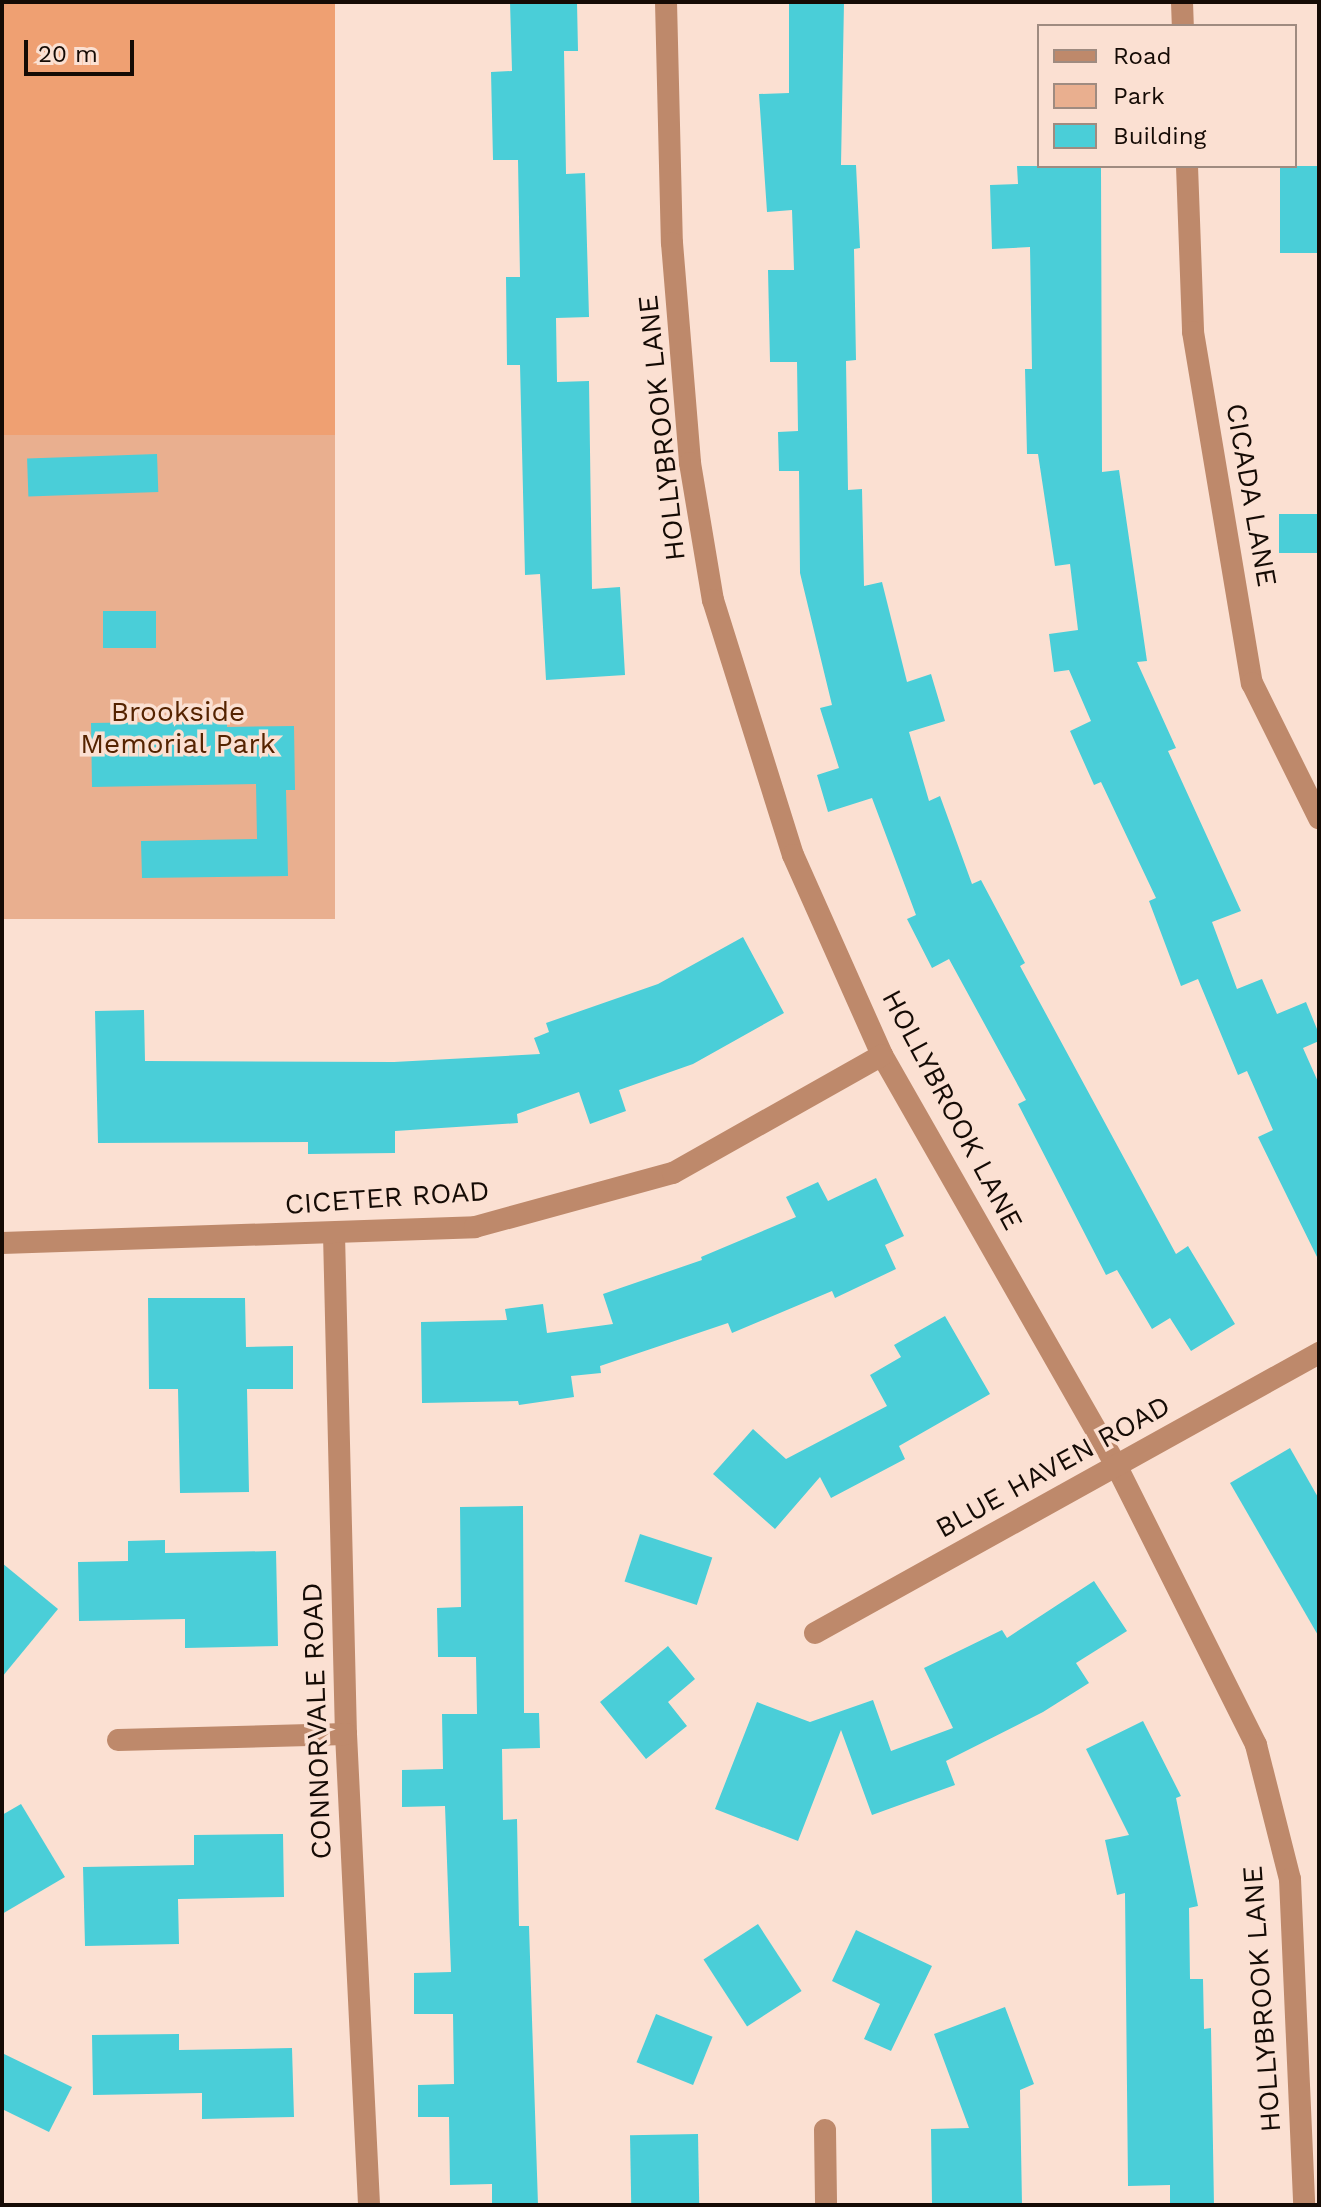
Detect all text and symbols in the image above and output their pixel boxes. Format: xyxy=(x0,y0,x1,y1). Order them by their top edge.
scale bar xyxy=(28,24,138,74)
legend xyxy=(1037,24,1297,168)
text: 20 m xyxy=(38,40,98,68)
text: Road xyxy=(1113,42,1172,70)
text: Park xyxy=(1113,82,1165,110)
text: Building xyxy=(1113,122,1206,150)
street label: HOLLYBROOK LANE xyxy=(631,293,693,563)
street label: CICADA LANE xyxy=(1218,400,1284,590)
park label: Brookside Memorial Park xyxy=(80,695,276,761)
street label: HOLLYBROOK LANE xyxy=(874,984,1030,1236)
street label: CICETER ROAD xyxy=(284,1174,490,1222)
street label: BLUE HAVEN ROAD xyxy=(930,1389,1176,1545)
street label: CONNORVALE ROAD xyxy=(295,1582,339,1860)
street label: HOLLYBROOK LANE xyxy=(1236,1864,1288,2134)

